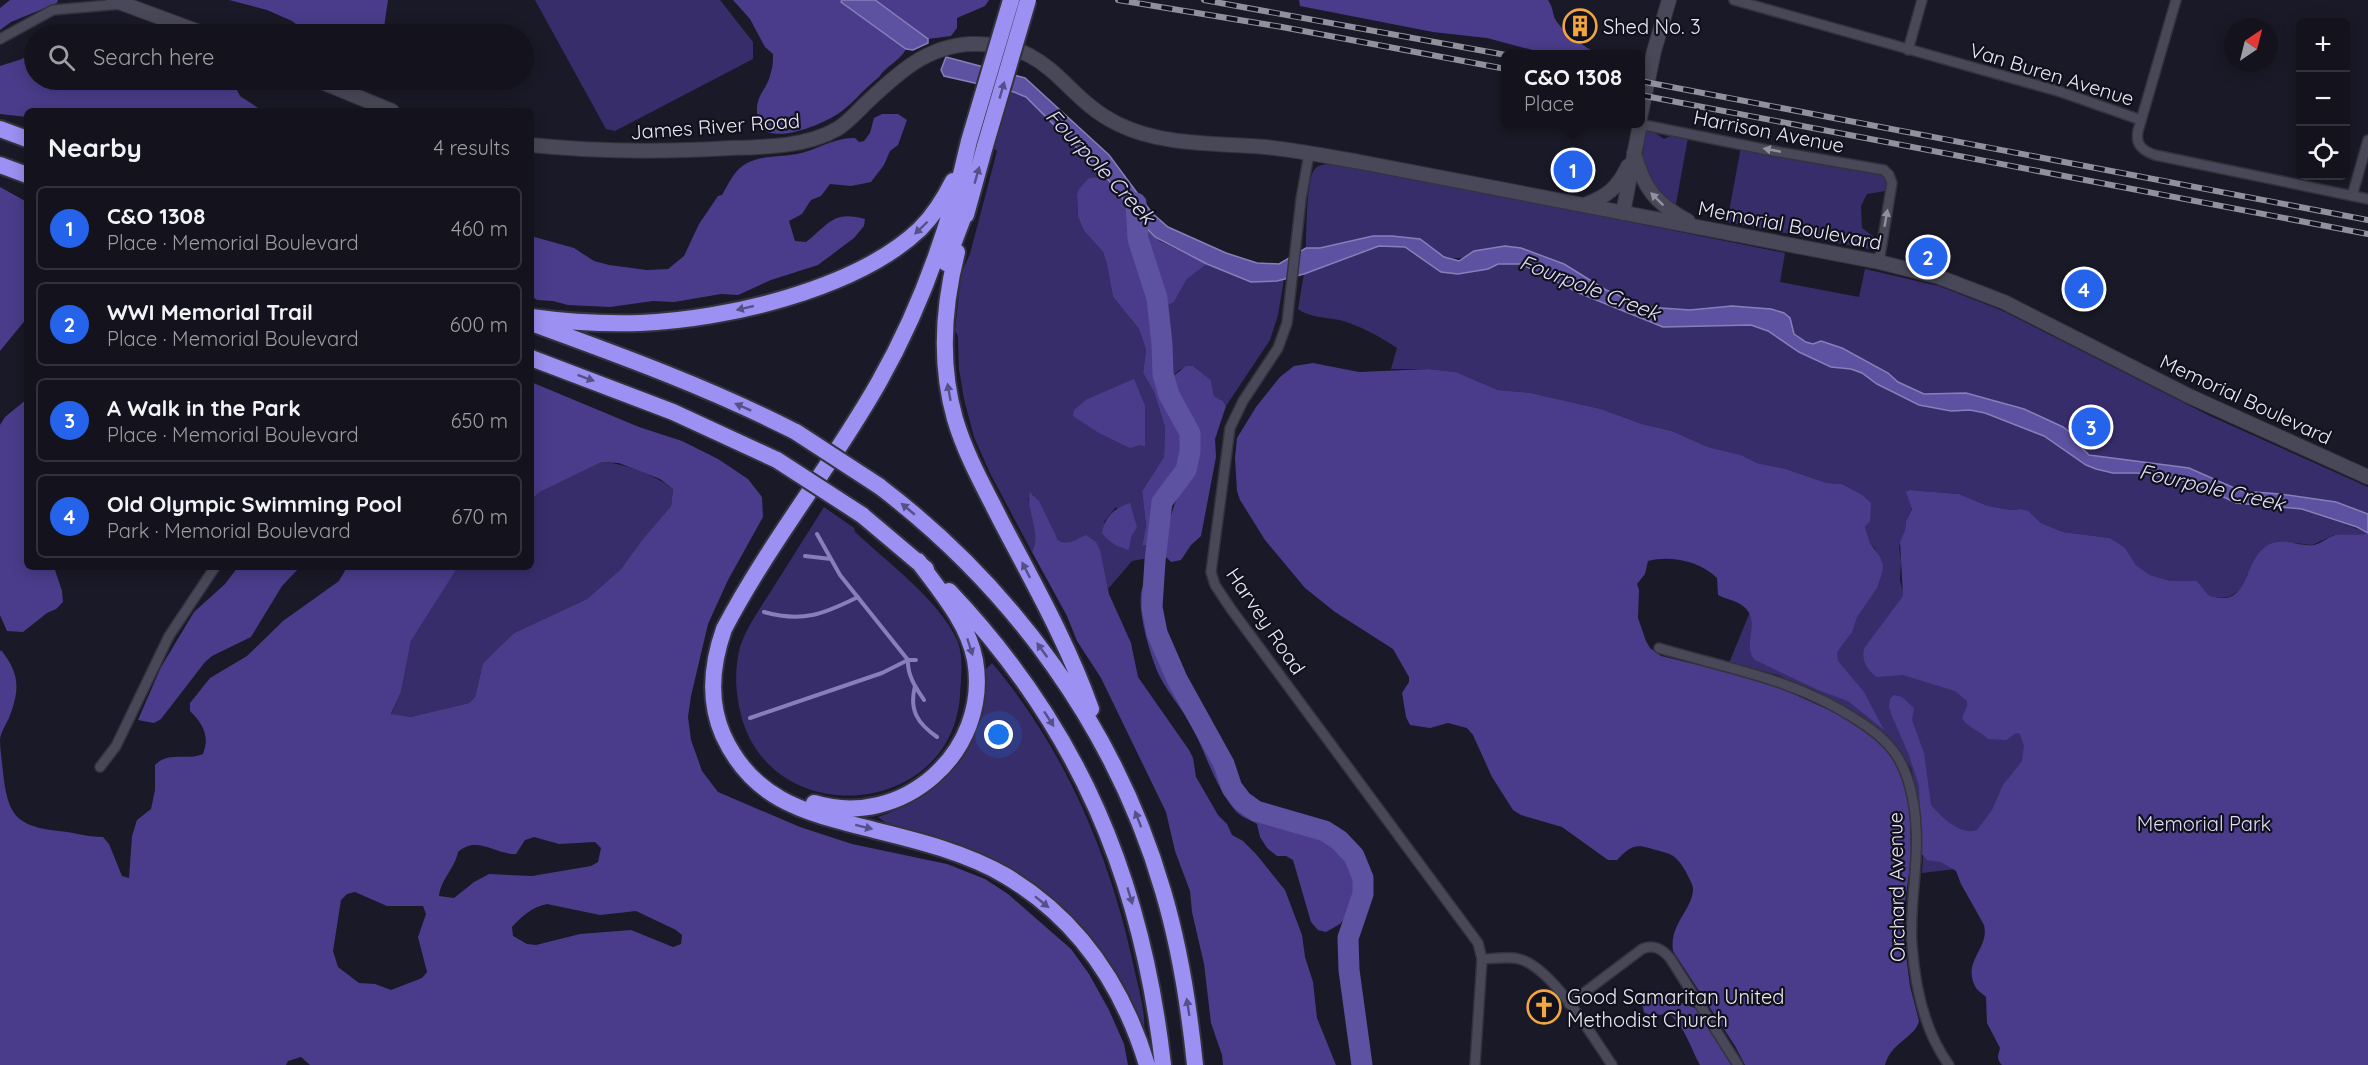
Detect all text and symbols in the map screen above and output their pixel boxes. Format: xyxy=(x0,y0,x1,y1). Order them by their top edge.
building icon: Shed No. 3 xyxy=(1562,8,1598,44)
place label: Shed No. 3 xyxy=(1603,14,1701,39)
north arrow xyxy=(2224,18,2278,72)
map controls xyxy=(2296,18,2350,180)
button: + xyxy=(2296,18,2350,72)
search box xyxy=(24,24,534,90)
street label: Van Buren Avenue xyxy=(1967,37,2137,111)
icon: search xyxy=(45,41,78,74)
text: Search here xyxy=(93,43,214,71)
popup xyxy=(1501,50,1645,128)
text: C&O 1308 xyxy=(1524,63,1622,91)
button: − xyxy=(2296,72,2350,126)
one-way arrow xyxy=(998,81,1007,99)
text: Place xyxy=(1524,91,1574,116)
water label: Fourpole Creek xyxy=(1041,103,1162,230)
street label: Harrison Avenue xyxy=(1691,104,1847,158)
street label: James River Road xyxy=(629,108,801,144)
button: locate xyxy=(2296,126,2350,180)
text: Nearby xyxy=(48,131,142,164)
text: 4 results xyxy=(434,135,510,160)
one-way arrow xyxy=(1762,145,1781,154)
pin: 1 xyxy=(1554,148,1592,192)
one-way arrow xyxy=(973,166,982,184)
one-way arrow xyxy=(1650,193,1664,207)
street label: Memorial Boulevard xyxy=(1696,195,1884,255)
text: C&O 1308 xyxy=(107,202,205,230)
one-way arrow xyxy=(1882,209,1891,228)
text: 1 xyxy=(66,216,73,241)
text: 460 m xyxy=(451,216,508,241)
one-way arrow xyxy=(913,221,928,235)
text: Place · Memorial Boulevard xyxy=(107,230,359,255)
pin: 2 xyxy=(1908,234,1948,280)
water label: Fourpole Creek xyxy=(1516,248,1665,326)
pin: 4 xyxy=(2064,266,2104,312)
text: WWI Memorial Trail xyxy=(107,298,313,326)
one-way arrow xyxy=(736,304,755,314)
text: 2 xyxy=(64,312,75,337)
text: 600 m xyxy=(450,312,508,337)
text: Place · Memorial Boulevard xyxy=(107,326,359,351)
street label: Memorial Boulevard xyxy=(2156,348,2336,450)
one-way arrow xyxy=(577,374,595,383)
one-way arrow xyxy=(944,382,953,401)
text: A Walk in the Park xyxy=(107,394,301,422)
one-way arrow xyxy=(735,402,752,411)
pin: 3 xyxy=(2072,404,2110,450)
text: 3 xyxy=(64,408,75,433)
text: 650 m xyxy=(451,408,508,433)
text: Place · Memorial Boulevard xyxy=(107,422,359,447)
water label: Fourpole Creek xyxy=(2137,458,2289,517)
text: Old Olympic Swimming Pool xyxy=(107,490,402,518)
one-way arrow xyxy=(901,503,916,516)
text: 4 xyxy=(64,504,75,529)
text: 670 m xyxy=(451,504,508,529)
text: Park · Memorial Boulevard xyxy=(107,518,351,543)
one-way arrow xyxy=(1021,561,1031,578)
street label: Harvey Road xyxy=(1221,563,1311,679)
one-way arrow xyxy=(966,638,976,656)
one-way arrow xyxy=(1037,642,1049,657)
one-way arrow xyxy=(1044,711,1055,727)
your location xyxy=(984,720,1013,749)
one-way arrow xyxy=(1133,810,1142,828)
park label: Memorial Park xyxy=(2137,811,2271,836)
street label: Orchard Avenue xyxy=(1882,812,1910,962)
one-way arrow xyxy=(855,823,873,832)
one-way arrow xyxy=(1126,887,1135,905)
one-way arrow xyxy=(1035,895,1050,907)
place label: Good Samaritan United Methodist Church xyxy=(1567,984,1784,1032)
church icon: Good Samaritan United Methodist Church xyxy=(1526,989,1562,1025)
one-way arrow xyxy=(1184,997,1193,1016)

